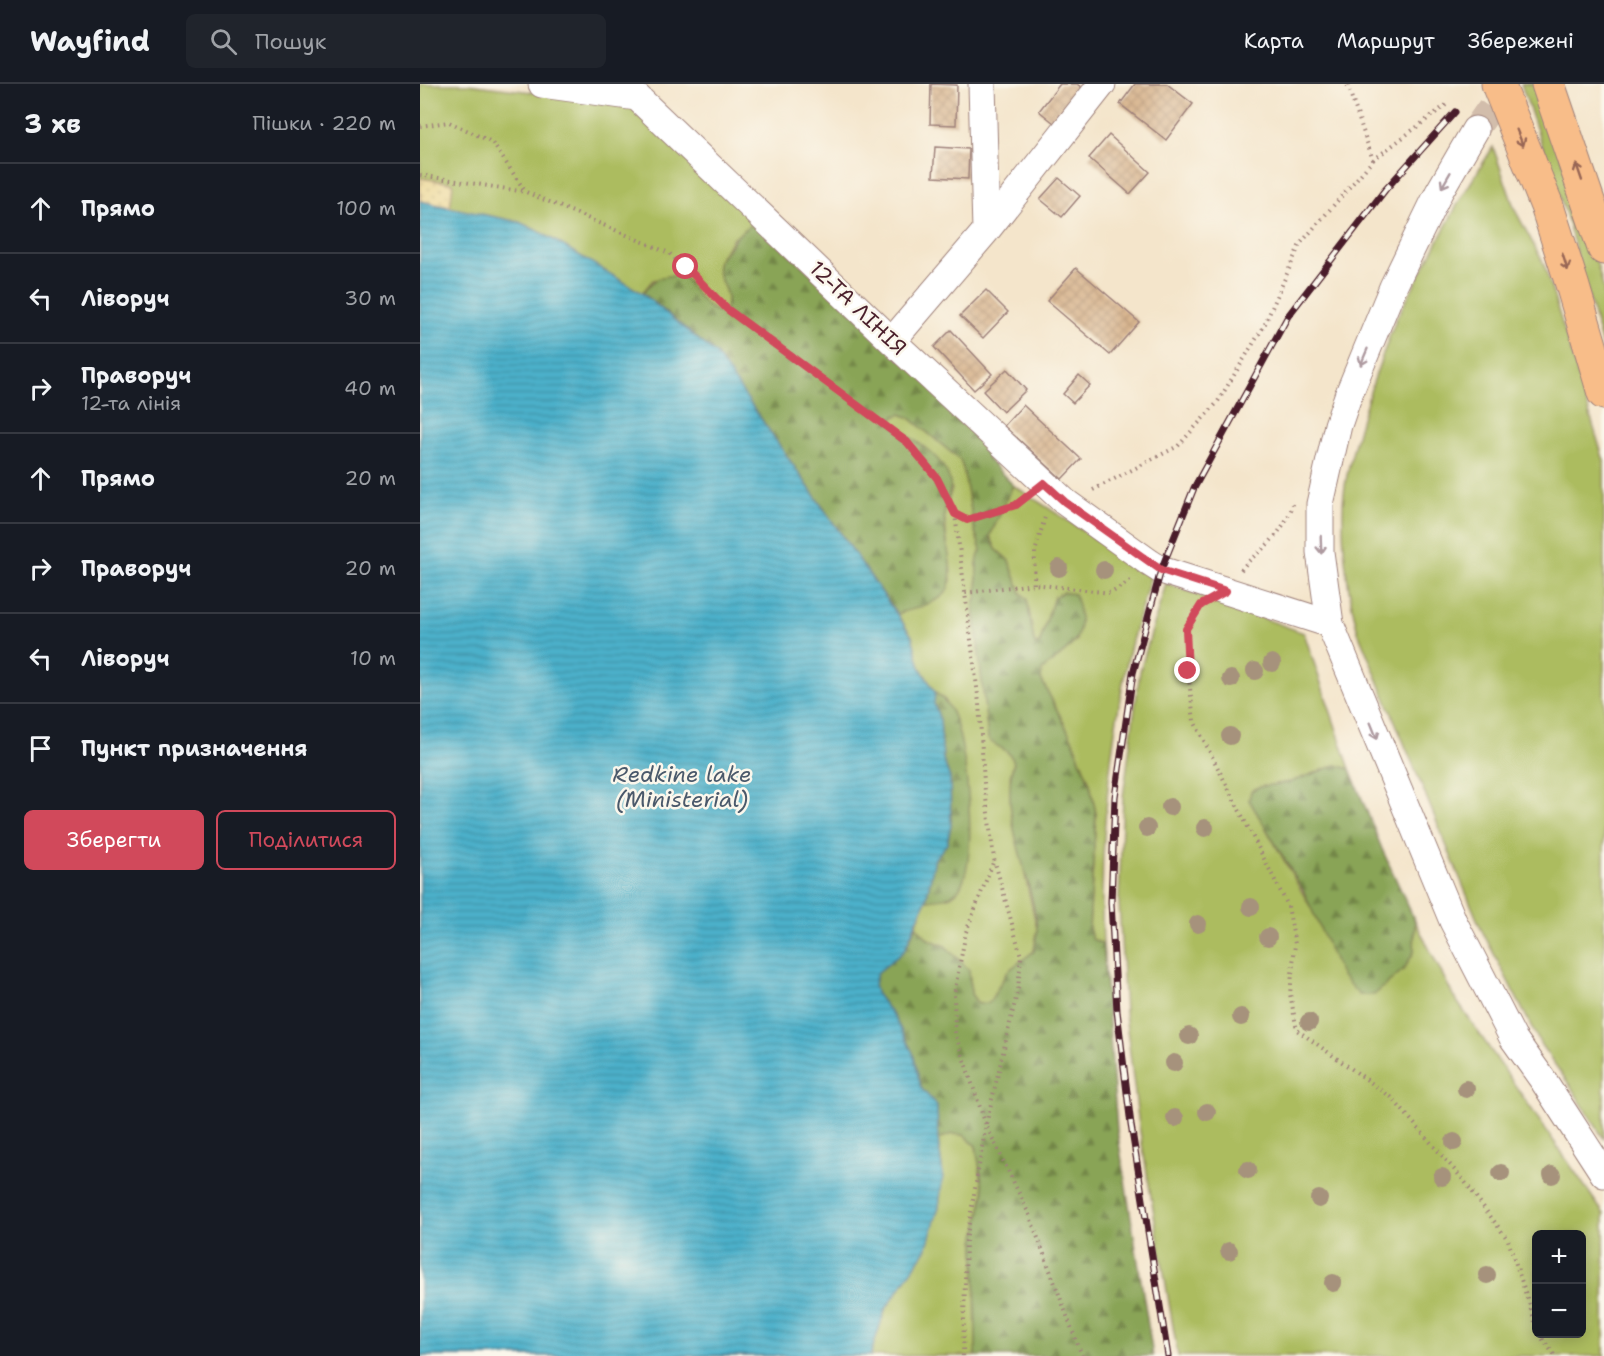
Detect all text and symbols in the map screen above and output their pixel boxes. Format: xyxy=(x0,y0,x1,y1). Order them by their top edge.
search box xyxy=(186,14,606,68)
text: Wayfind xyxy=(30,22,150,60)
icon: search xyxy=(207,25,240,58)
text: Пошук xyxy=(255,27,326,56)
text: Карта xyxy=(1244,27,1304,55)
text: Маршрут xyxy=(1337,27,1435,55)
text: Збережені xyxy=(1468,27,1574,55)
text: 3 хв xyxy=(24,106,81,141)
text: Пішки · 220 m xyxy=(253,110,396,136)
one-way arrow xyxy=(1515,129,1526,147)
one-way arrow xyxy=(1572,163,1583,182)
one-way arrow xyxy=(1439,172,1451,189)
icon: ahead xyxy=(24,192,57,225)
text: Прямо xyxy=(81,194,155,223)
text: 100 m xyxy=(336,195,396,221)
one-way arrow xyxy=(1560,252,1571,271)
route start xyxy=(672,253,698,279)
street label: 12-ТА ЛІНІЯ xyxy=(803,255,913,361)
icon: left xyxy=(24,282,57,315)
text: Ліворуч xyxy=(81,284,169,313)
text: 30 m xyxy=(344,285,396,311)
one-way arrow xyxy=(1358,348,1369,366)
text: Праворуч xyxy=(81,361,191,390)
icon: right xyxy=(24,372,57,405)
text: 40 m xyxy=(344,375,396,401)
text: 12-та лінія xyxy=(81,390,181,416)
icon: ahead xyxy=(24,462,57,495)
text: Прямо xyxy=(81,464,155,493)
text: 20 m xyxy=(345,465,396,491)
one-way arrow xyxy=(1315,535,1326,555)
icon: right xyxy=(24,552,57,585)
text: Праворуч xyxy=(81,554,191,583)
text: 20 m xyxy=(345,555,396,581)
icon: left xyxy=(24,642,57,675)
text: Ліворуч xyxy=(81,644,169,673)
text: 10 m xyxy=(350,645,396,671)
route end xyxy=(1174,657,1200,683)
one-way arrow xyxy=(1369,721,1380,740)
icon: arrive xyxy=(24,732,57,765)
text: Пункт призначення xyxy=(81,734,308,763)
water label: Redkine lake (Ministerial) xyxy=(613,760,751,814)
button: Зберегти xyxy=(24,810,204,870)
button: Поділитися xyxy=(216,810,396,870)
map controls xyxy=(1532,1230,1586,1338)
button: + xyxy=(1532,1230,1586,1284)
button: − xyxy=(1532,1284,1586,1338)

